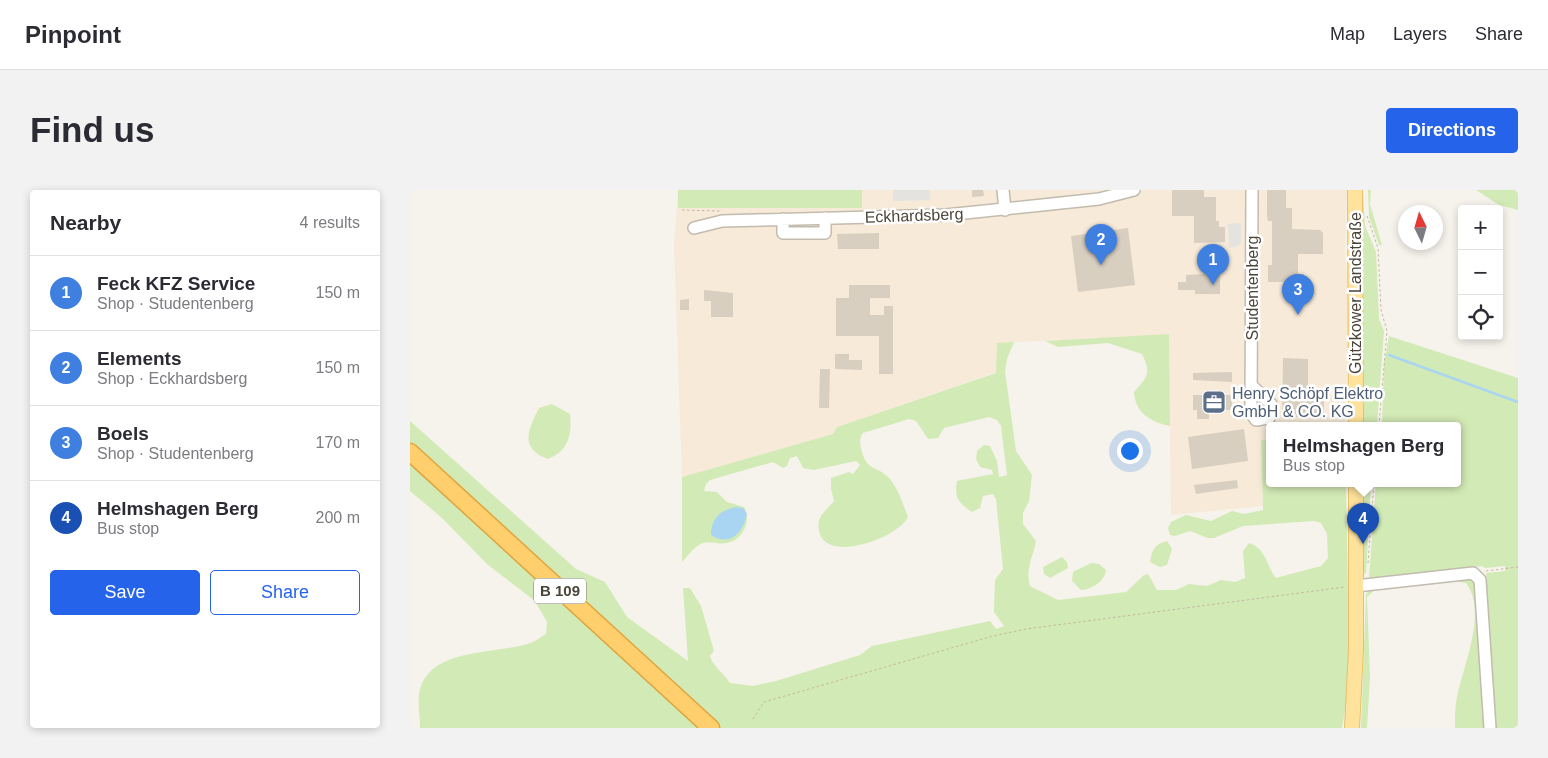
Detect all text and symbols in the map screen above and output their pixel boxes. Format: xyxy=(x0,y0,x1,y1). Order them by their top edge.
text: Pinpoint xyxy=(25,21,121,48)
text: Map xyxy=(1330,24,1365,44)
text: Layers xyxy=(1393,24,1447,44)
text: Share xyxy=(1475,24,1523,44)
button: Directions xyxy=(1386,108,1518,153)
text: Find us xyxy=(30,110,154,149)
street label: Eckhardsberg xyxy=(864,205,964,226)
north arrow xyxy=(1398,205,1443,250)
map controls xyxy=(1458,205,1503,340)
button: + xyxy=(1458,205,1503,250)
text: Nearby xyxy=(50,211,121,234)
street label: Gützkower Landstraße xyxy=(1347,212,1364,374)
text: 4 results xyxy=(300,214,360,231)
pin: 2 xyxy=(1085,224,1117,265)
street label: Studentenberg xyxy=(1244,236,1261,340)
pin: 1 xyxy=(1197,244,1229,285)
button: − xyxy=(1458,250,1503,295)
text: Feck KFZ Service xyxy=(97,273,255,294)
pin: 3 xyxy=(1282,274,1314,315)
text: 1 xyxy=(62,284,70,301)
text: 150 m xyxy=(316,284,360,301)
text: Shop · Studentenberg xyxy=(97,295,254,312)
button: locate xyxy=(1458,295,1503,340)
text: Elements xyxy=(97,348,181,369)
text: 2 xyxy=(62,359,70,376)
text: 150 m xyxy=(316,359,360,376)
text: Shop · Eckhardsberg xyxy=(97,370,247,387)
place label: Henry Schöpf Elektro GmbH & CO. KG xyxy=(1232,385,1383,420)
office icon: Henry Schöpf Elektro GmbH & CO. KG xyxy=(1201,389,1227,415)
popup xyxy=(1266,422,1461,487)
text: Boels xyxy=(97,423,149,444)
text: 3 xyxy=(62,434,70,451)
text: 170 m xyxy=(316,434,360,451)
text: Helmshagen Berg xyxy=(1283,435,1444,456)
your location xyxy=(1117,438,1143,464)
text: Shop · Studentenberg xyxy=(97,445,254,462)
text: Bus stop xyxy=(1283,457,1345,474)
text: Helmshagen Berg xyxy=(97,498,259,519)
pin: 4 xyxy=(1347,503,1379,544)
text: 4 xyxy=(62,509,70,526)
text: 200 m xyxy=(316,509,360,526)
text: Bus stop xyxy=(97,520,159,537)
button: Save xyxy=(50,570,200,615)
button: Share xyxy=(210,570,360,615)
road number: B 109 xyxy=(534,578,586,604)

